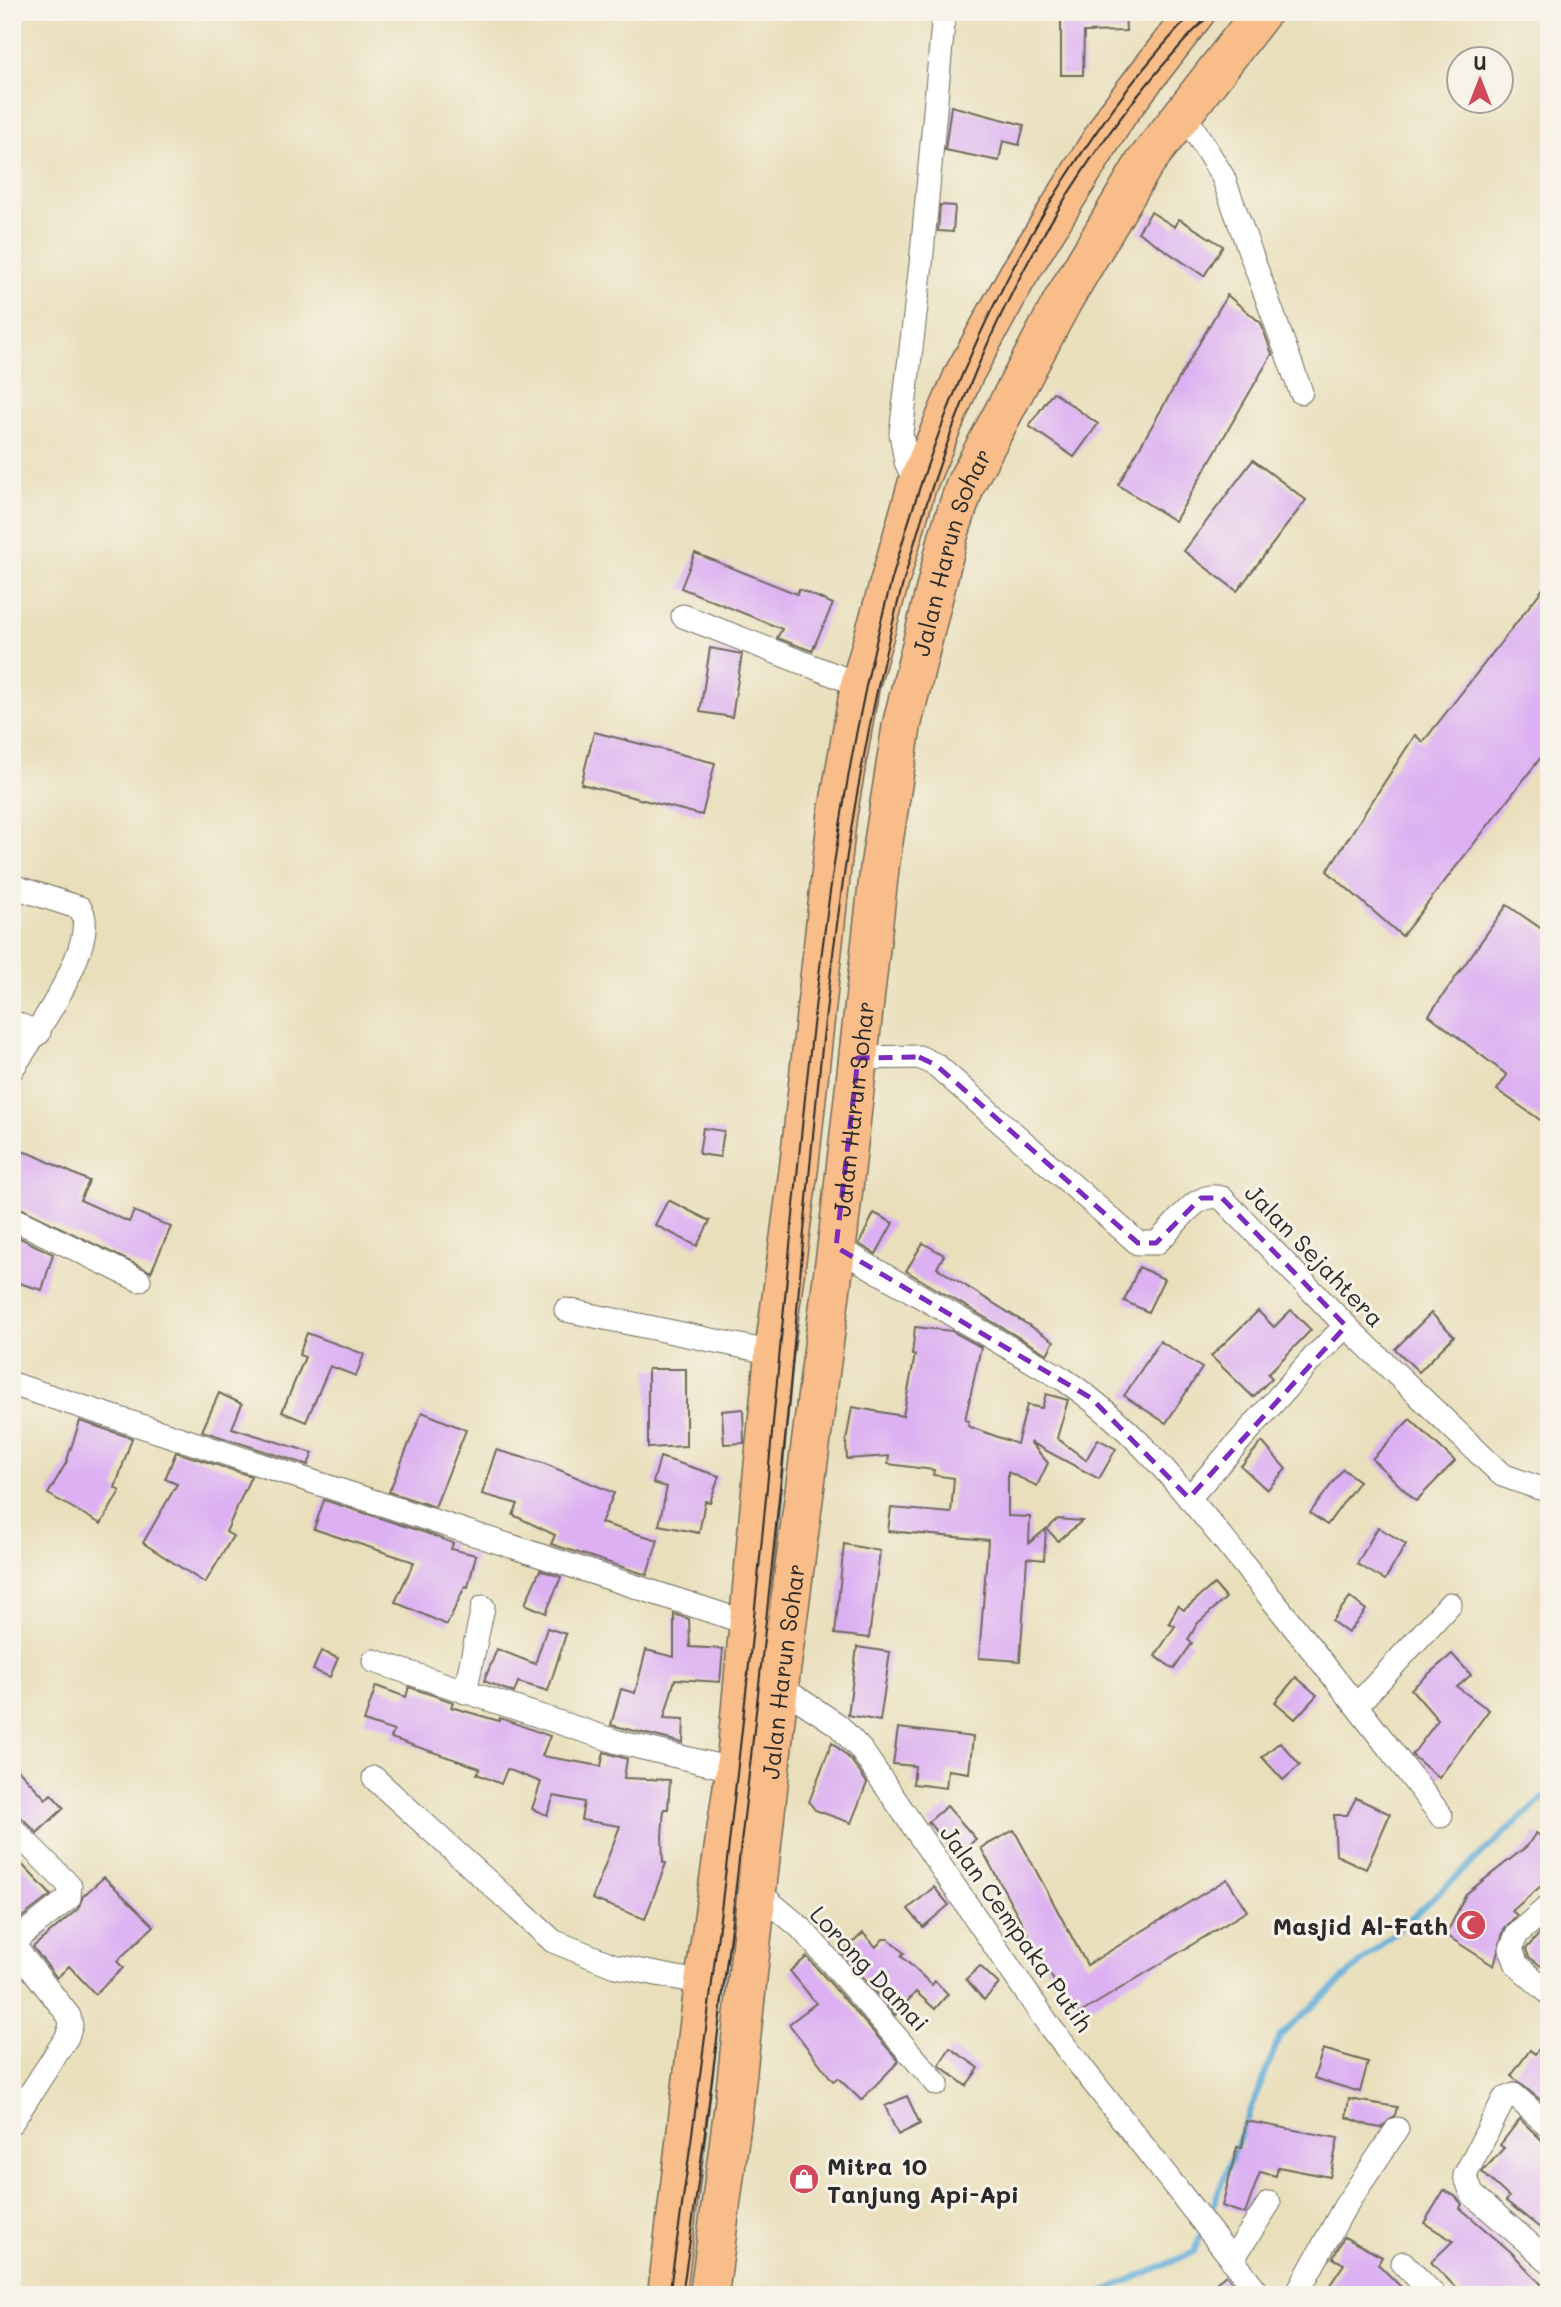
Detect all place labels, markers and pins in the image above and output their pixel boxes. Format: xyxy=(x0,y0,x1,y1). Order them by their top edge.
mosque icon: Masjid Al-Fath xyxy=(1454,1908,1488,1942)
place label: Masjid Al-Fath xyxy=(1273,1910,1448,1941)
place label: Mitra 10 Tanjung Api-Api xyxy=(827,2150,1019,2209)
shop icon: Mitra 10 Tanjung Api-Api xyxy=(787,2162,821,2196)

